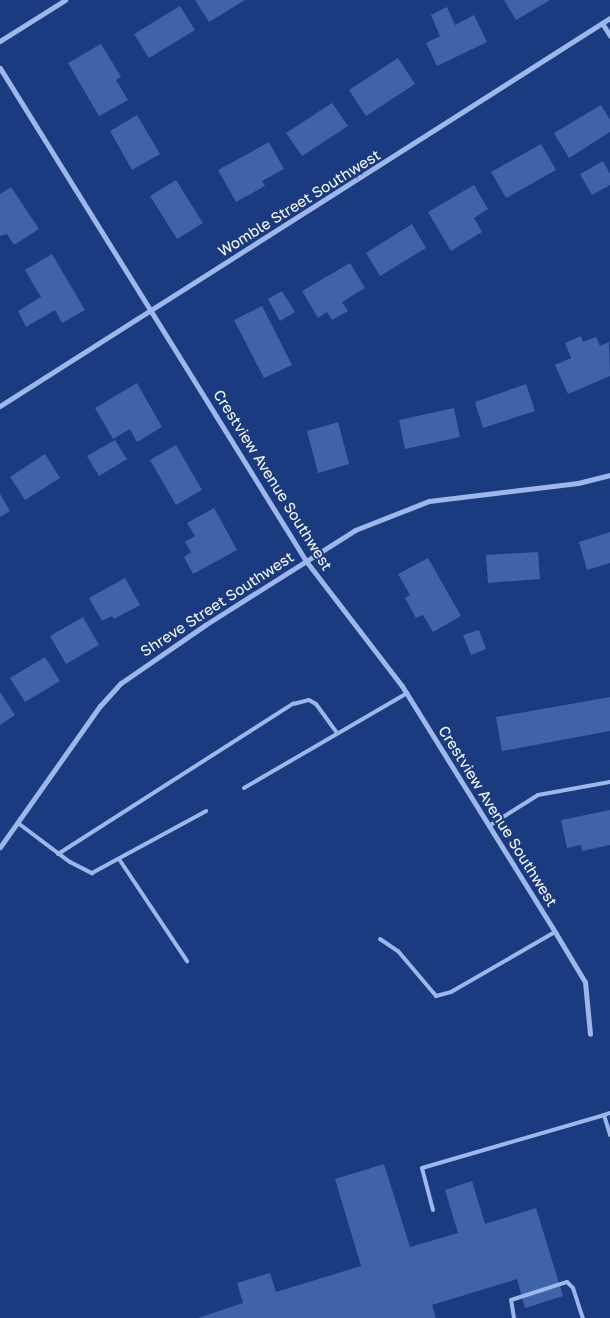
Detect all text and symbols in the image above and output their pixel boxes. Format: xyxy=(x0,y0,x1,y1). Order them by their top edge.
street label: Womble Street Southwest xyxy=(215,146,383,260)
street label: Crestview Avenue Southwest xyxy=(210,386,336,574)
street label: Shreve Street Southwest xyxy=(137,548,297,660)
street label: Crestview Avenue Southwest xyxy=(435,722,561,910)

